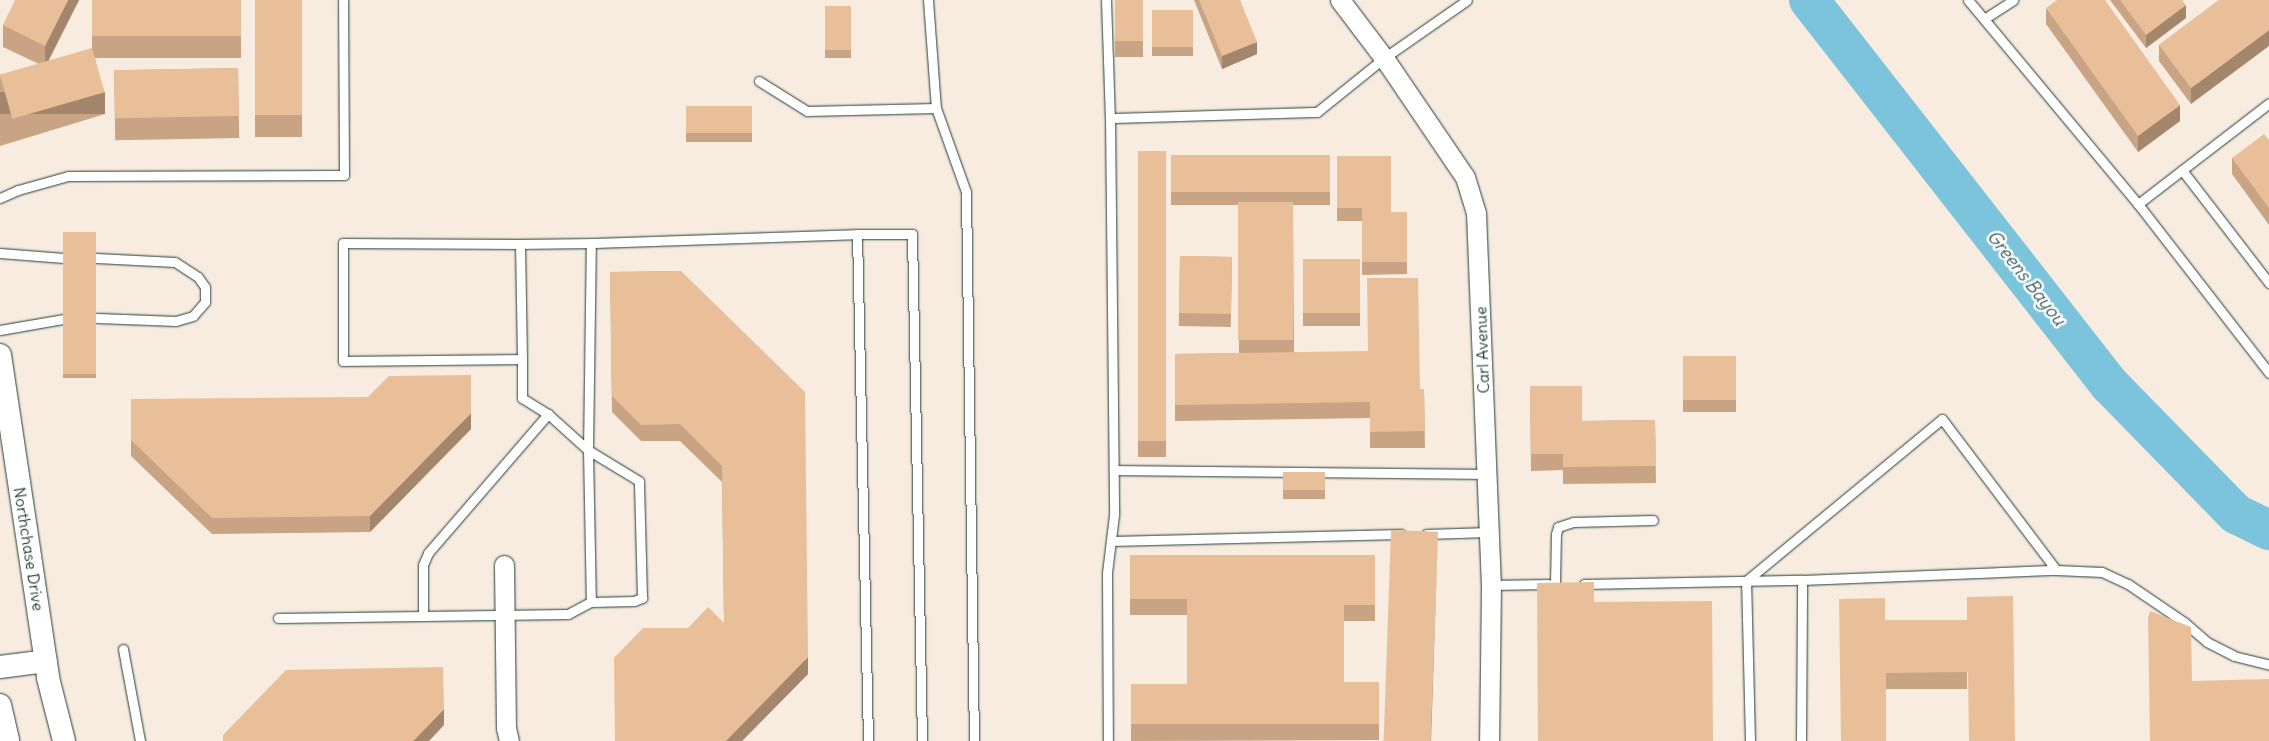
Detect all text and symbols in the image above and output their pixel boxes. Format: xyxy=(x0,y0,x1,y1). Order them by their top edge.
water label: Greens Bayou xyxy=(1982,226,2070,330)
street label: Carl Avenue xyxy=(1471,306,1493,394)
street label: Northchase Drive xyxy=(10,486,48,612)

